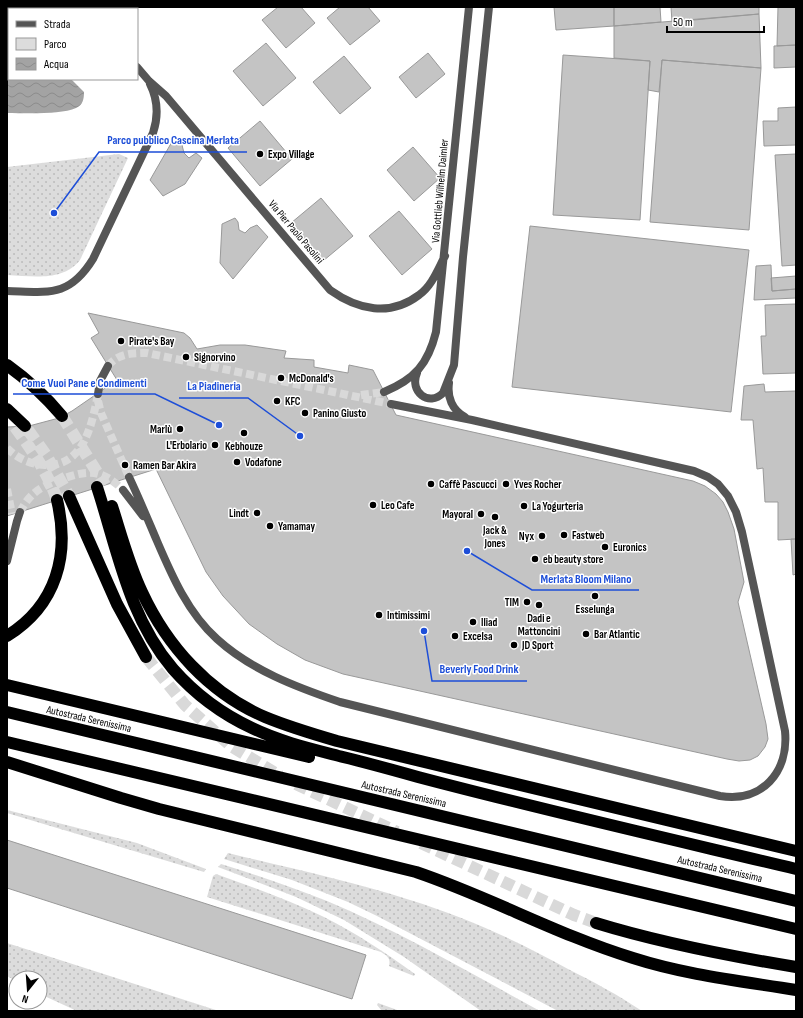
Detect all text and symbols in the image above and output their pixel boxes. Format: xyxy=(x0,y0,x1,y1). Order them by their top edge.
legend xyxy=(8,8,138,80)
scale bar xyxy=(667,8,764,34)
text: 50 m xyxy=(673,15,693,30)
text: Strada xyxy=(44,17,71,32)
text: Parco xyxy=(44,37,67,52)
text: Acqua xyxy=(43,57,69,72)
callout: Parco pubblico Cascina Merlata xyxy=(99,128,247,152)
text: Parco pubblico Cascina Merlata xyxy=(107,133,239,148)
street label: Via Gottlieb Wilhelm Daimler xyxy=(429,138,451,244)
place label: Expo Village xyxy=(268,148,315,161)
marker: Expo Village xyxy=(255,149,265,159)
street label: Via Pier Paolo Pasolini xyxy=(266,198,326,266)
place label: Pirate's Bay xyxy=(129,335,175,348)
marker: Pirate's Bay xyxy=(116,336,126,346)
place label: Signorvino xyxy=(194,351,236,364)
marker: Signorvino xyxy=(181,352,191,362)
callout: Come Vuoi Pane e Condimenti xyxy=(13,370,155,394)
place label: McDonald's xyxy=(289,372,334,385)
marker: McDonald's xyxy=(276,373,286,383)
callout: La Piadineria xyxy=(179,374,248,398)
text: Come Vuoi Pane e Condimenti xyxy=(21,376,147,391)
text: La Piadineria xyxy=(187,379,241,394)
place label: KFC xyxy=(285,395,301,408)
marker: KFC xyxy=(272,396,282,406)
place label: Panino Giusto xyxy=(313,407,366,420)
marker: Panino Giusto xyxy=(300,408,310,418)
place label: Marlù xyxy=(150,423,172,436)
marker: Marlù xyxy=(175,424,185,434)
marker: Kebhouze xyxy=(239,428,249,438)
place label: L'Erbolario xyxy=(166,439,207,452)
marker: L'Erbolario xyxy=(210,440,220,450)
place label: Kebhouze xyxy=(225,440,263,453)
place label: Vodafone xyxy=(245,456,282,469)
marker: Vodafone xyxy=(232,457,242,467)
place label: Ramen Bar Akira xyxy=(133,459,197,472)
marker: Ramen Bar Akira xyxy=(120,460,130,470)
place label: Caffè Pascucci xyxy=(439,478,497,491)
place label: Yves Rocher xyxy=(514,478,562,491)
marker: Caffè Pascucci xyxy=(426,479,436,489)
marker: Yves Rocher xyxy=(501,479,511,489)
place label: Leo Cafe xyxy=(381,499,415,512)
marker: Leo Cafe xyxy=(368,500,378,510)
place label: La Yogurteria xyxy=(532,500,584,513)
marker: La Yogurteria xyxy=(519,501,529,511)
place label: Lindt xyxy=(229,507,249,520)
marker: Lindt xyxy=(252,508,262,518)
place label: Mayoral xyxy=(442,508,473,521)
marker: Mayoral xyxy=(476,509,486,519)
marker: Jack & Jones xyxy=(490,512,500,522)
place label: Yamamay xyxy=(278,520,316,533)
marker: Yamamay xyxy=(265,521,275,531)
place label: Jack & Jones xyxy=(482,524,507,550)
place label: Fastweb xyxy=(572,529,605,542)
place label: Nyx xyxy=(519,530,534,543)
marker: Fastweb xyxy=(559,530,569,540)
marker: Nyx xyxy=(537,531,547,541)
place label: Euronics xyxy=(613,541,647,554)
marker: Euronics xyxy=(600,542,610,552)
place label: eb beauty store xyxy=(543,553,604,566)
marker: eb beauty store xyxy=(530,554,540,564)
callout: Merlata Bloom Milano xyxy=(532,566,639,590)
text: Merlata Bloom Milano xyxy=(541,572,631,587)
marker: Esselunga xyxy=(590,591,600,601)
place label: TIM xyxy=(505,596,519,609)
marker: TIM xyxy=(522,597,532,607)
marker: Dadi e Mattoncini xyxy=(534,600,544,610)
place label: Esselunga xyxy=(576,603,615,616)
place label: Intimissimi xyxy=(387,609,430,622)
marker: Intimissimi xyxy=(374,610,384,620)
place label: Dadi e Mattoncini xyxy=(518,612,560,638)
place label: Iliad xyxy=(481,616,498,629)
marker: Iliad xyxy=(468,617,478,627)
place label: Bar Atlantic xyxy=(594,628,640,641)
marker: Bar Atlantic xyxy=(581,629,591,639)
place label: Excelsa xyxy=(463,630,493,643)
marker: Excelsa xyxy=(450,631,460,641)
place label: JD Sport xyxy=(521,639,554,652)
marker: JD Sport xyxy=(509,640,519,650)
callout: Beverly Food Drink xyxy=(432,657,527,681)
text: Beverly Food Drink xyxy=(440,662,518,677)
street label: Autostrada Serenissima xyxy=(44,703,133,735)
street label: Autostrada Serenissima xyxy=(359,778,448,810)
street label: Autostrada Serenissima xyxy=(675,853,764,885)
north arrow xyxy=(8,970,48,1010)
text: N xyxy=(20,992,30,1006)

